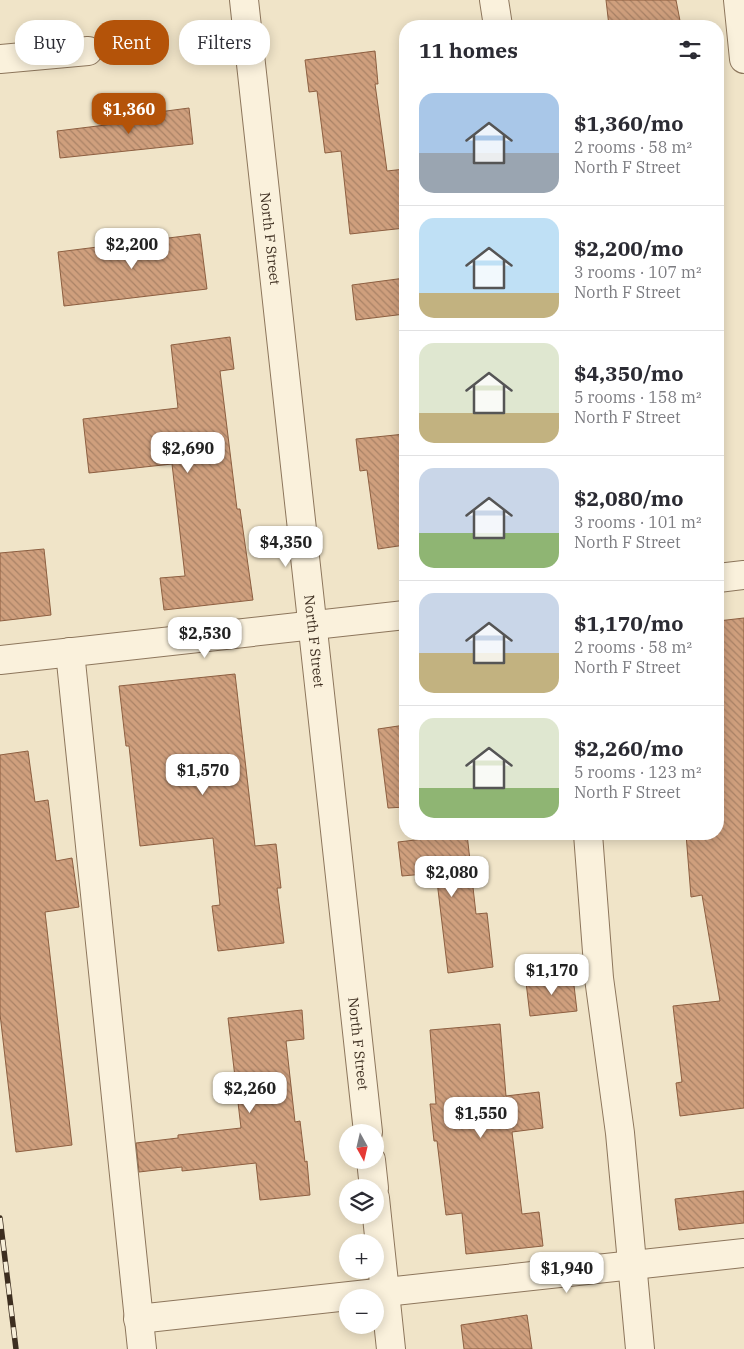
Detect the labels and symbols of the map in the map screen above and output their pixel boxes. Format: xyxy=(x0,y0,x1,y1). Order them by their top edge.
pin: $1,360 xyxy=(88,92,170,135)
street label: North F Street xyxy=(256,191,284,286)
pin: $2,200 xyxy=(91,228,173,270)
pin: $2,690 xyxy=(147,432,229,474)
pin: $4,350 xyxy=(245,526,327,568)
street label: North F Street xyxy=(300,594,328,689)
pin: $2,530 xyxy=(164,616,246,659)
pin: $1,570 xyxy=(162,754,244,796)
pin: $2,080 xyxy=(411,856,493,898)
pin: $1,170 xyxy=(511,954,593,996)
street label: North F Street xyxy=(344,996,372,1091)
pin: $2,260 xyxy=(209,1072,291,1114)
pin: $1,550 xyxy=(440,1096,522,1139)
north arrow xyxy=(339,1124,384,1169)
pin: $1,940 xyxy=(526,1252,608,1294)

